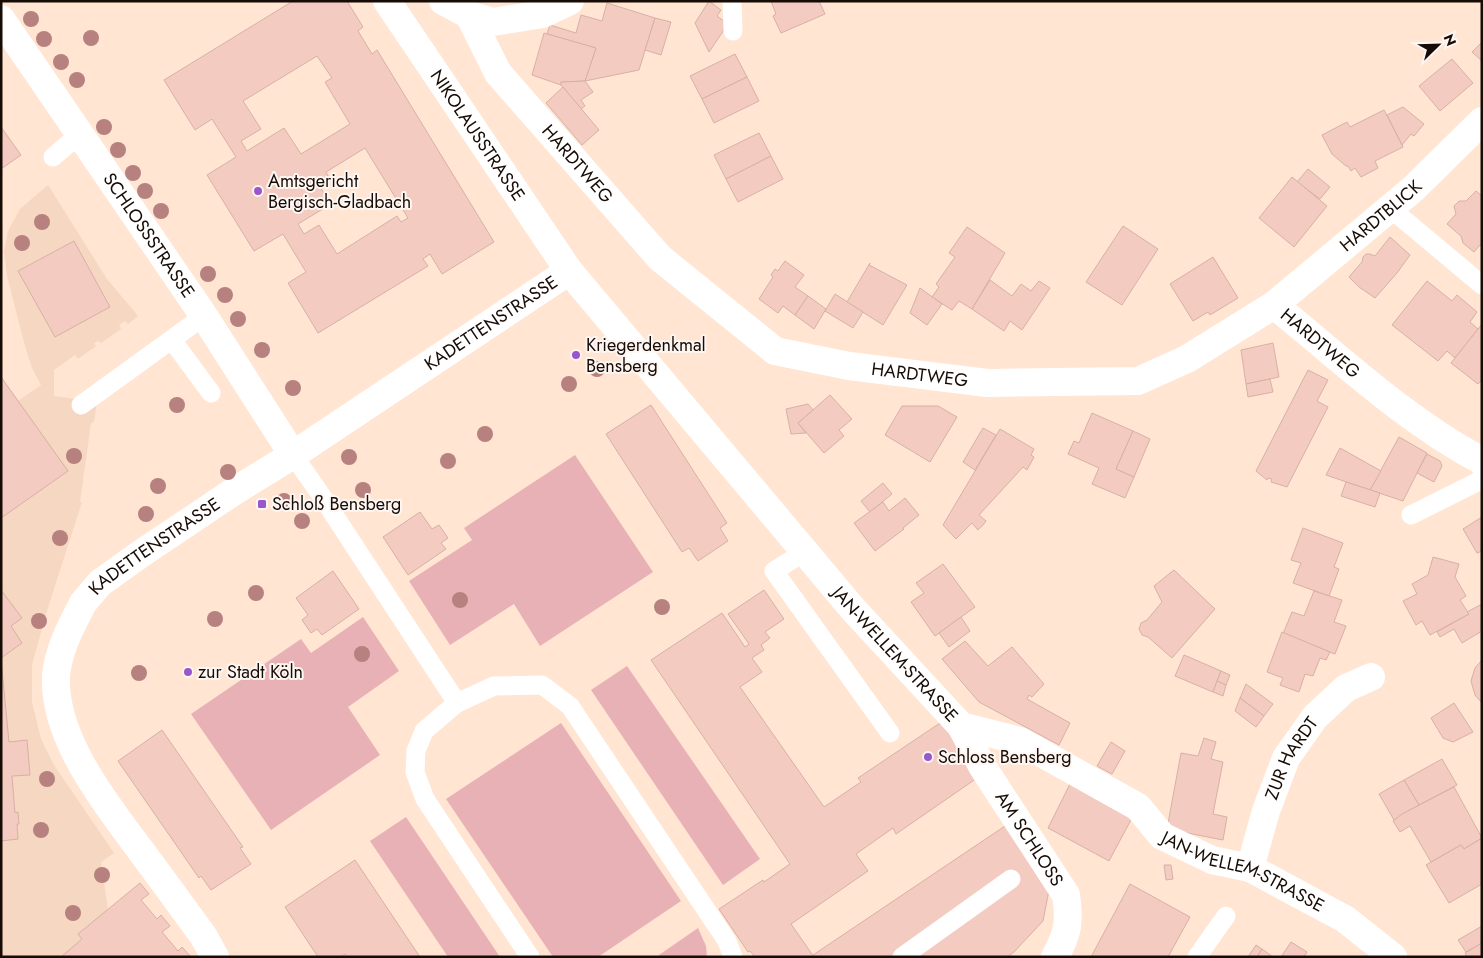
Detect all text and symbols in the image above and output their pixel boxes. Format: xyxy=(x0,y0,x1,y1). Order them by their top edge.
north arrow xyxy=(1413,20,1463,70)
text: N xyxy=(1439,31,1461,49)
street label: NIKOLAUSSTRASSE xyxy=(424,64,531,206)
street label: HARDTWEG xyxy=(536,119,619,209)
street label: SCHLOSSSTRASSE xyxy=(97,167,201,303)
place label: Amtsgericht Bergisch-Gladbach xyxy=(268,168,411,215)
street label: HARDTBLICK xyxy=(1334,174,1428,258)
marker: Amtsgericht Bergisch-Gladbach xyxy=(252,185,264,197)
street label: KADETTENSTRASSE xyxy=(419,269,563,377)
street label: HARDTWEG xyxy=(1275,302,1366,385)
place label: Kriegerdenkmal Bensberg xyxy=(586,332,706,379)
marker: Kriegerdenkmal Bensberg xyxy=(570,349,582,361)
street label: HARDTWEG xyxy=(870,356,970,394)
street label: KADETTENSTRASSE xyxy=(82,491,225,601)
place label: Schloß Bensberg xyxy=(272,491,401,517)
marker: Schloß Bensberg xyxy=(256,498,268,510)
street label: JAN-WELLEM-STRASSE xyxy=(825,579,964,728)
place label: zur Stadt Köln xyxy=(198,659,303,685)
marker: zur Stadt Köln xyxy=(182,666,194,678)
street label: ZUR HARDT xyxy=(1258,711,1325,803)
place label: Schloss Bensberg xyxy=(938,744,1072,770)
marker: Schloss Bensberg xyxy=(922,751,934,763)
street label: AM SCHLOSS xyxy=(989,786,1070,891)
street label: JAN-WELLEM-STRASSE xyxy=(1155,824,1329,919)

